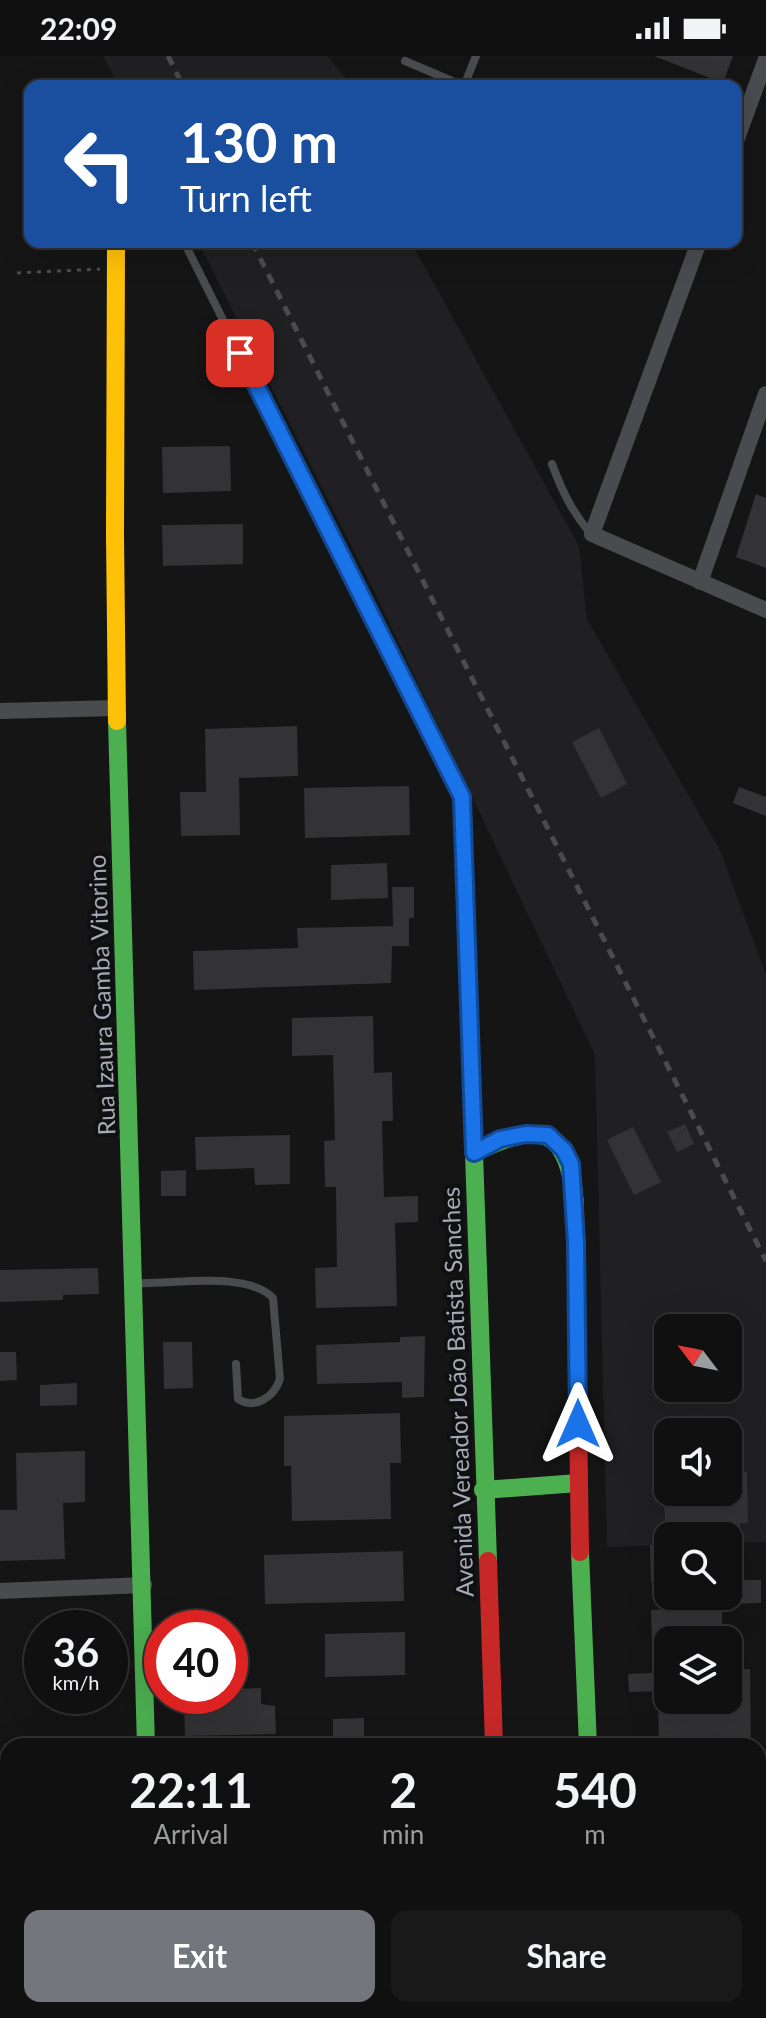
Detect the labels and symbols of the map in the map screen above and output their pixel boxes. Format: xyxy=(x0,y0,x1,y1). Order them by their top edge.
pin xyxy=(206,319,274,387)
street label: Rua Izaura Gamba Vitorino xyxy=(82,854,120,1136)
street label: Avenida Vereador João Batista Sanches xyxy=(435,1186,479,1598)
north arrow xyxy=(654,1314,742,1402)
position arrow xyxy=(536,1382,620,1466)
speed limit sign: 40 xyxy=(144,1610,248,1714)

